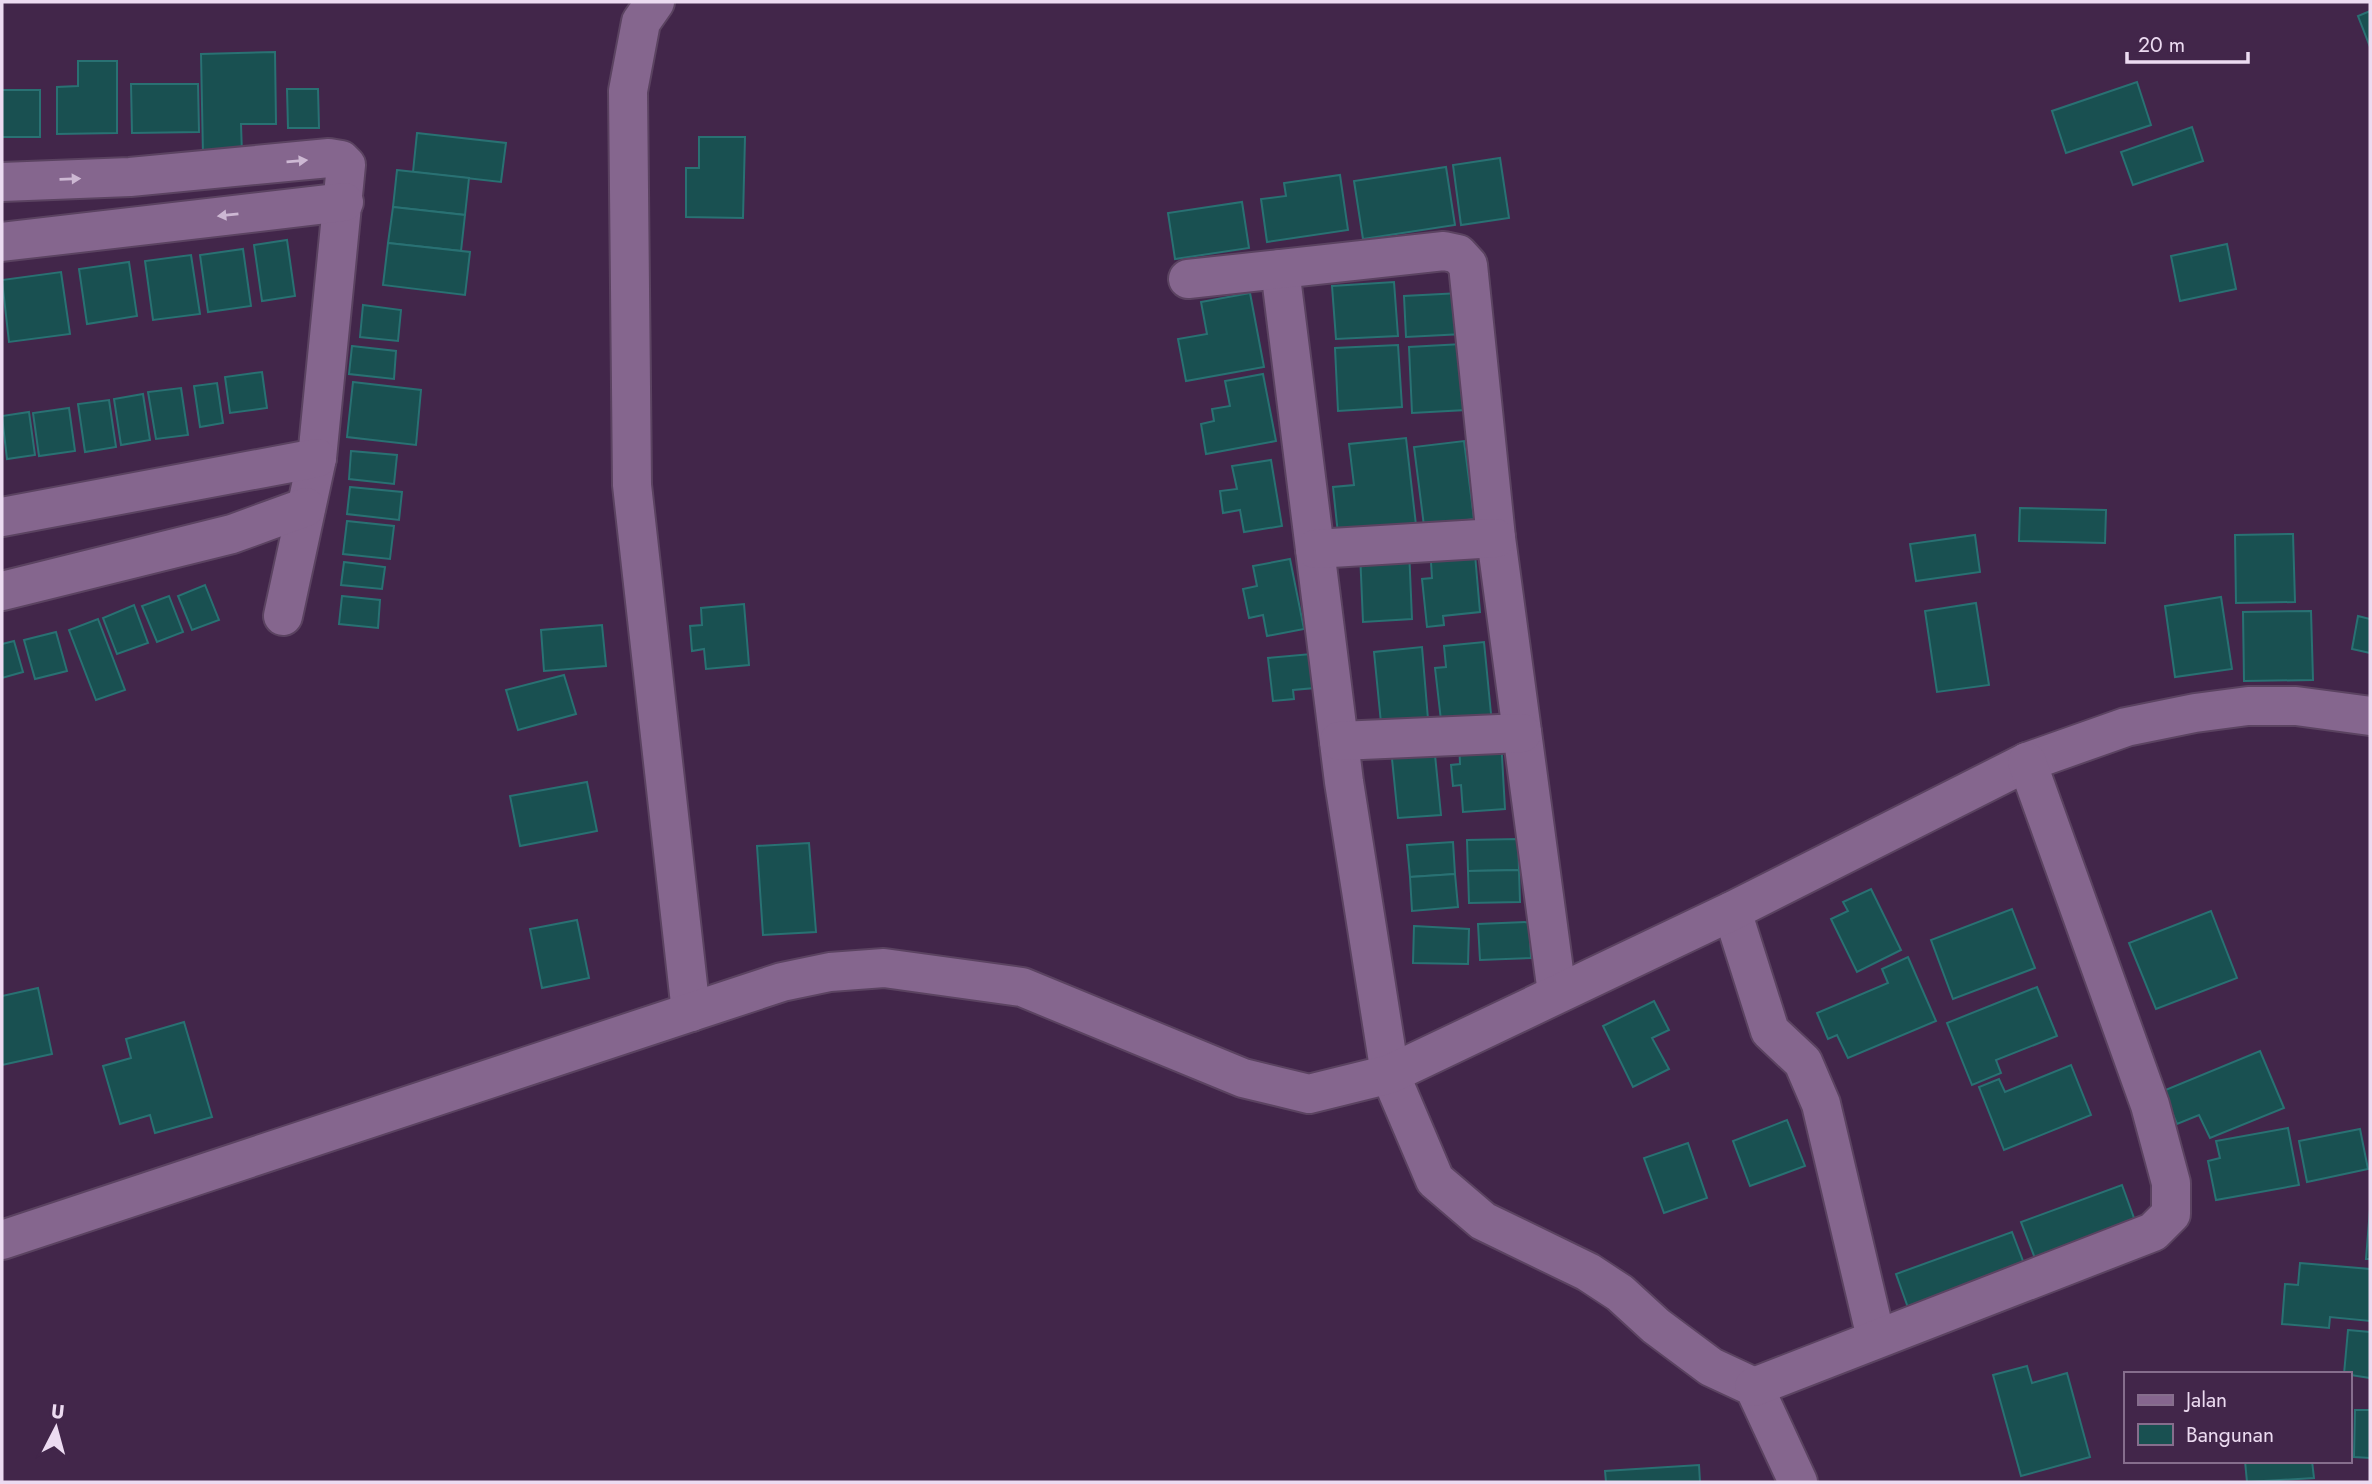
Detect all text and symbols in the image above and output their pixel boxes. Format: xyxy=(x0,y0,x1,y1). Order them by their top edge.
scale bar xyxy=(2127,21,2248,65)
text: 20 m xyxy=(2138,30,2185,60)
one-way arrow xyxy=(286,155,308,166)
one-way arrow xyxy=(59,174,81,185)
one-way arrow xyxy=(217,209,239,220)
legend xyxy=(2124,1372,2351,1463)
text: Jalan xyxy=(2183,1385,2227,1415)
north arrow xyxy=(21,1393,91,1463)
text: U xyxy=(50,1397,66,1426)
text: Bangunan xyxy=(2186,1420,2274,1450)

